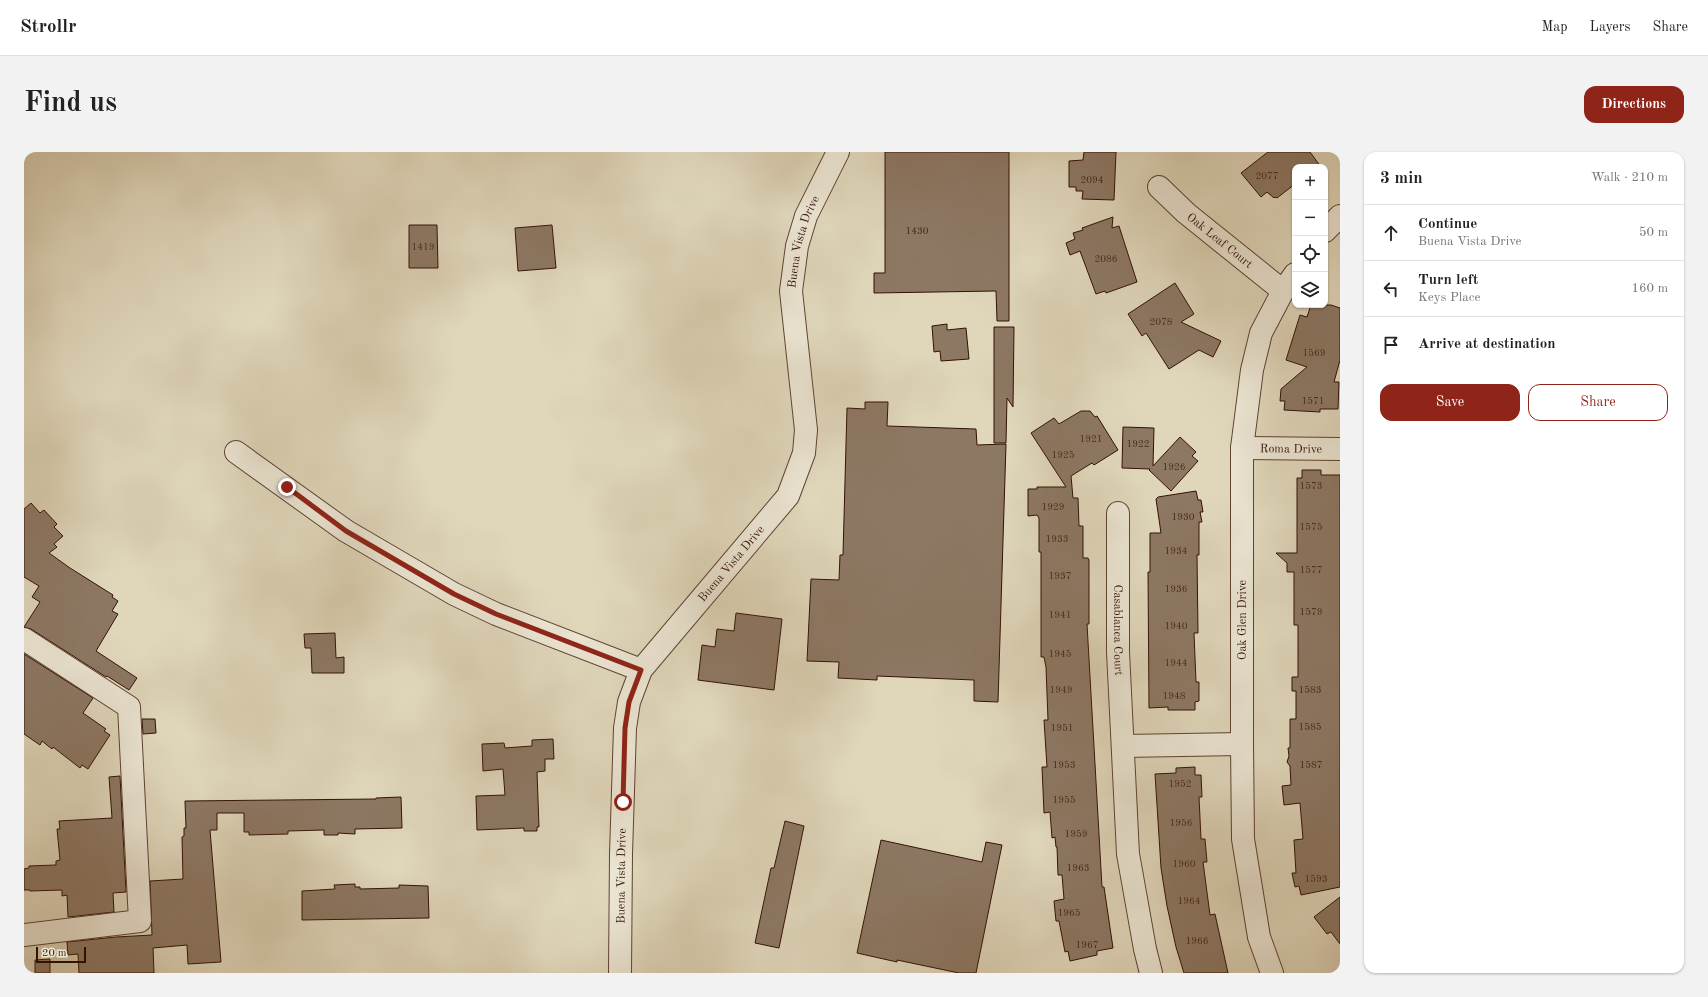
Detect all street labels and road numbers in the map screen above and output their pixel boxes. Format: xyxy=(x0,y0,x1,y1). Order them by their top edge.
street label: Buena Vista Drive xyxy=(786,194,822,289)
street label: Oak Leaf Court xyxy=(1184,211,1254,271)
street label: Roma Drive xyxy=(1260,443,1323,456)
street label: Buena Vista Drive xyxy=(696,523,768,605)
street label: Oak Glen Drive xyxy=(1237,580,1249,660)
street label: Casablanca Court xyxy=(1111,584,1124,676)
street label: Buena Vista Drive xyxy=(615,828,629,924)

